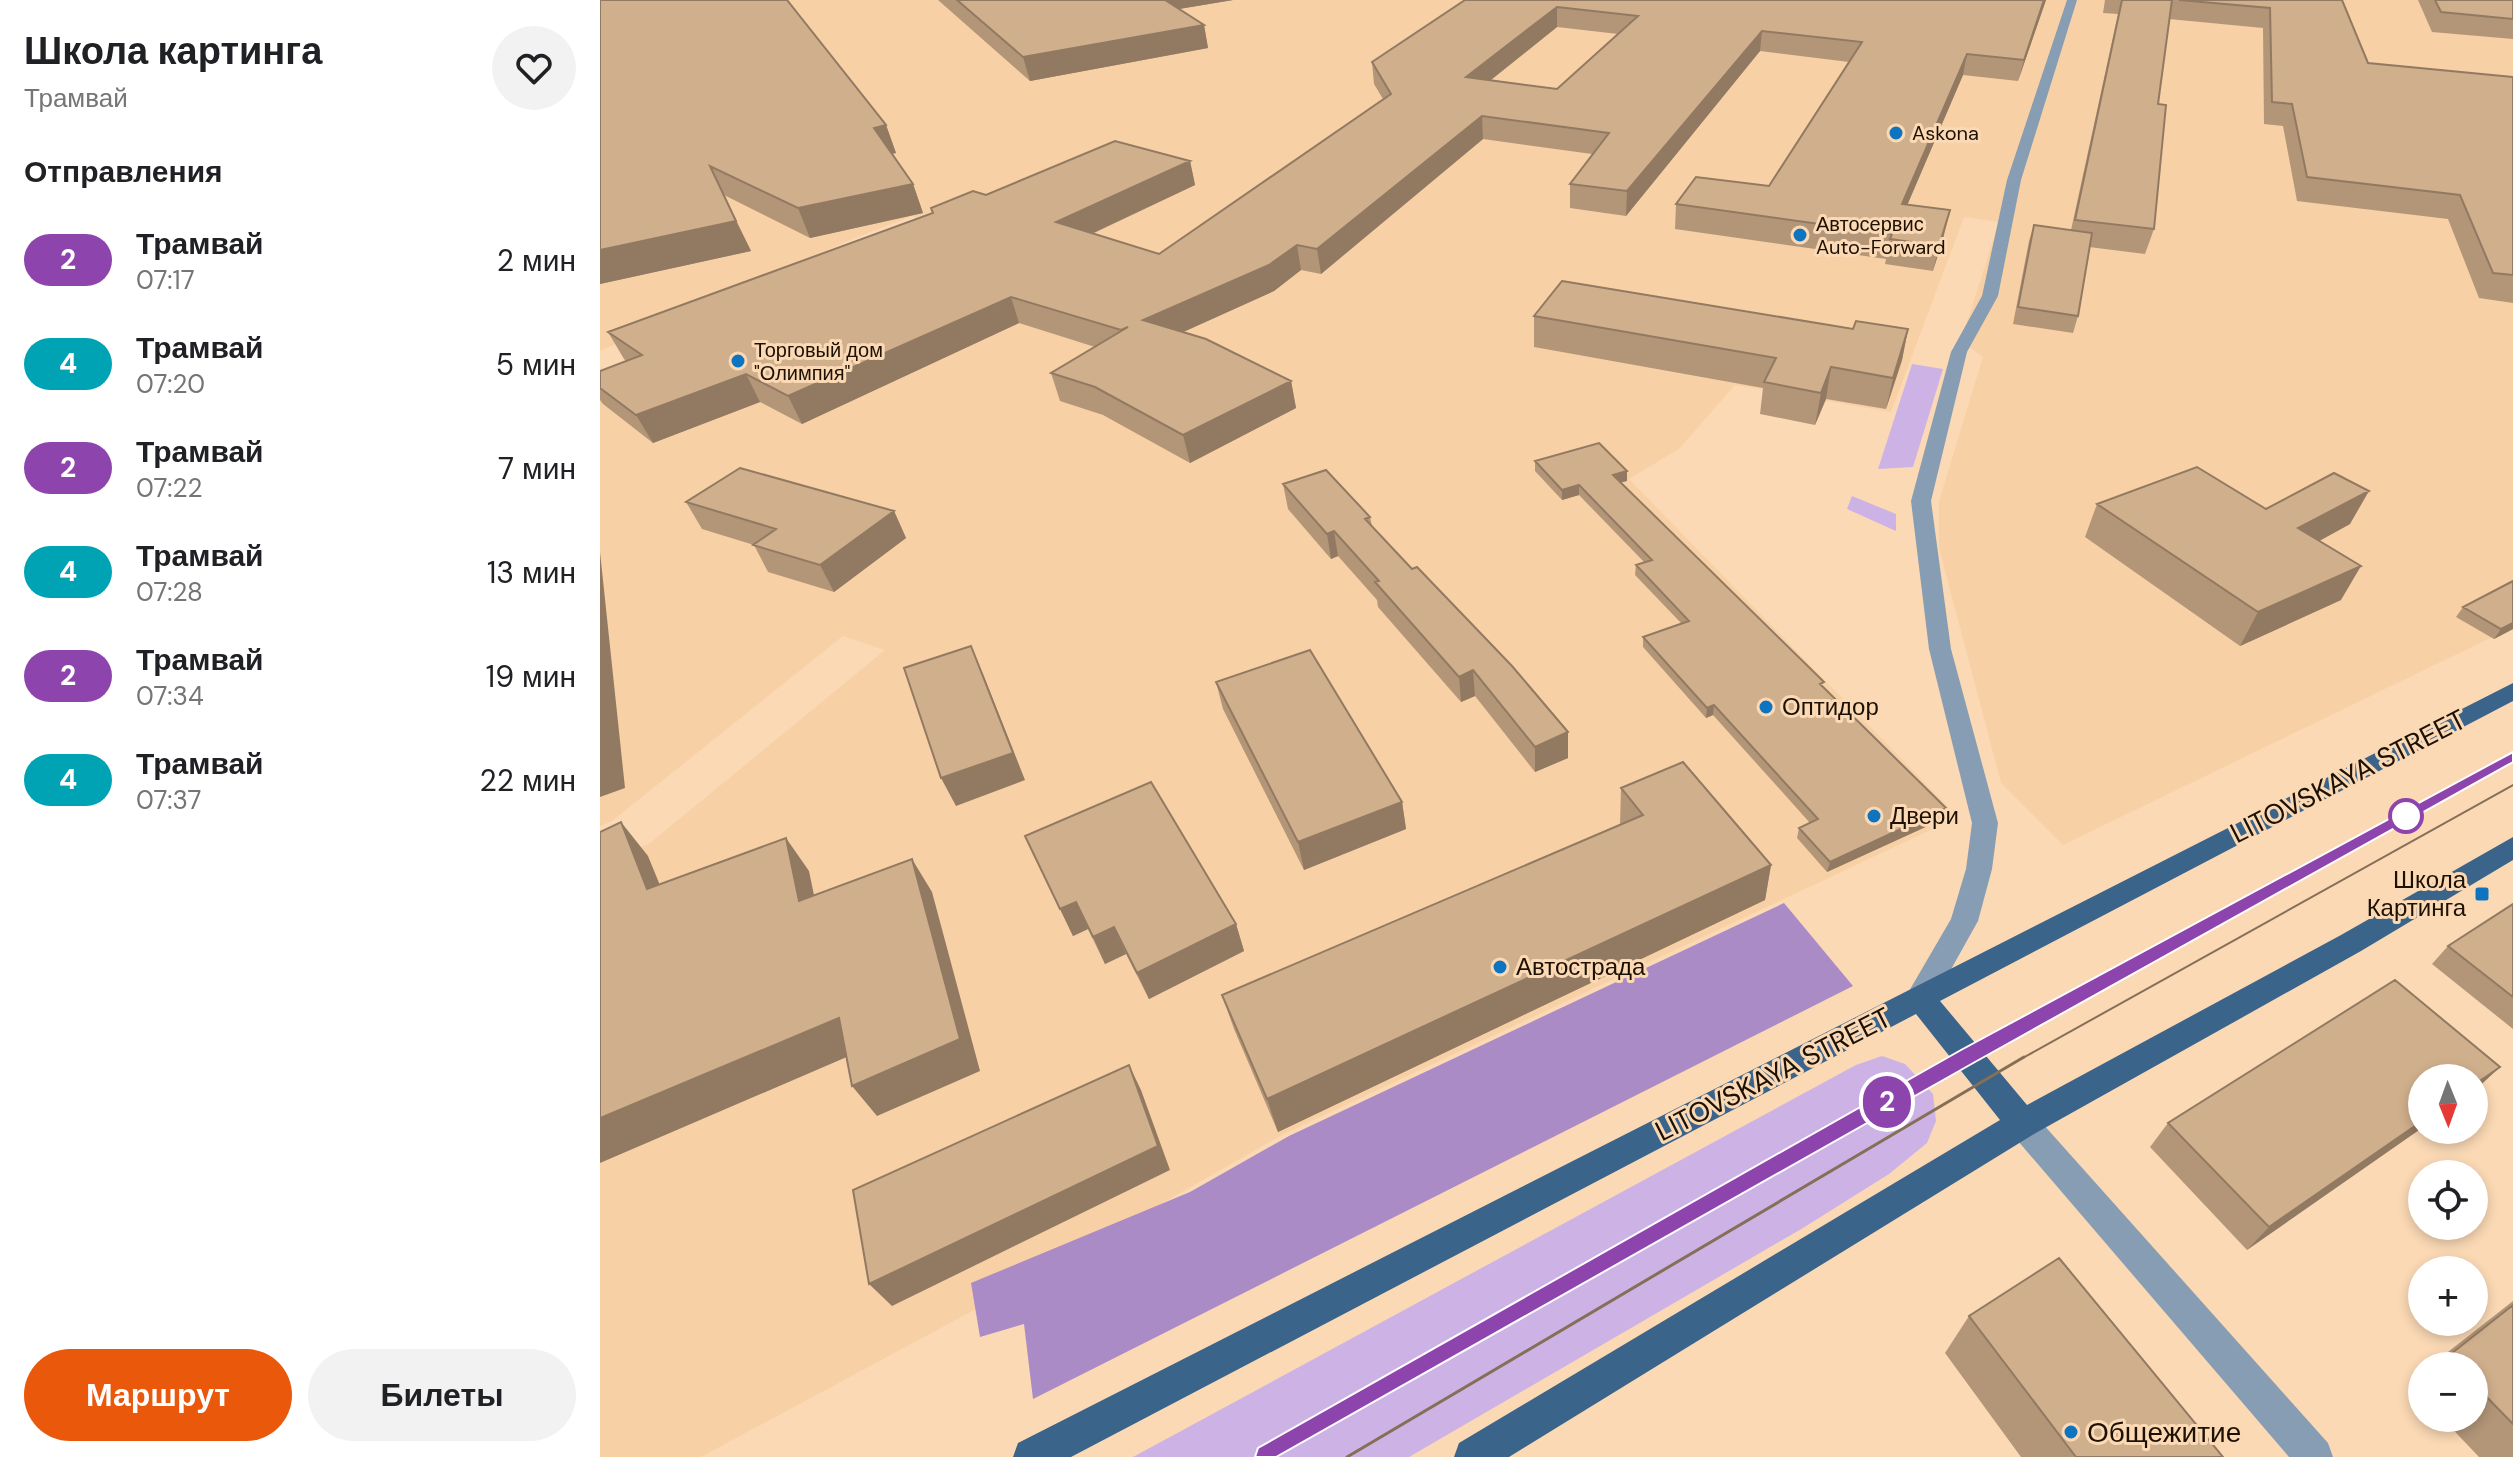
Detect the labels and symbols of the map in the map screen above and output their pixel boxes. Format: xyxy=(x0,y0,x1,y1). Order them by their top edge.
place label: Askona xyxy=(1912,120,1979,146)
marker: Askona xyxy=(1887,124,1905,142)
place label: Автосервис Auto-Forward xyxy=(1816,211,1946,260)
marker: Автосервис Auto-Forward xyxy=(1791,226,1809,244)
place label: Торговый дом "Олимпия" xyxy=(754,337,883,386)
marker: Торговый дом "Олимпия" xyxy=(729,352,747,370)
place label: Оптидор xyxy=(1782,691,1879,722)
marker: Оптидор xyxy=(1757,698,1775,716)
street label: LITOVSKAYA STREET xyxy=(2224,701,2472,852)
unlabelled marker xyxy=(2389,799,2423,833)
place label: Двери xyxy=(1890,800,1959,831)
marker: Двери xyxy=(1865,807,1883,825)
place label: Школа Картинга xyxy=(2367,864,2467,923)
marker: Школа Картинга xyxy=(2473,885,2491,903)
place label: Автострада xyxy=(1516,951,1646,982)
marker: Автострада xyxy=(1491,958,1509,976)
street label: LITOVSKAYA STREET xyxy=(1649,999,1897,1150)
north arrow xyxy=(2408,1064,2488,1144)
line badge: 2 xyxy=(1861,1076,1913,1128)
place label: Общежитие xyxy=(2087,1414,2241,1451)
marker: Общежитие xyxy=(2062,1423,2080,1441)

